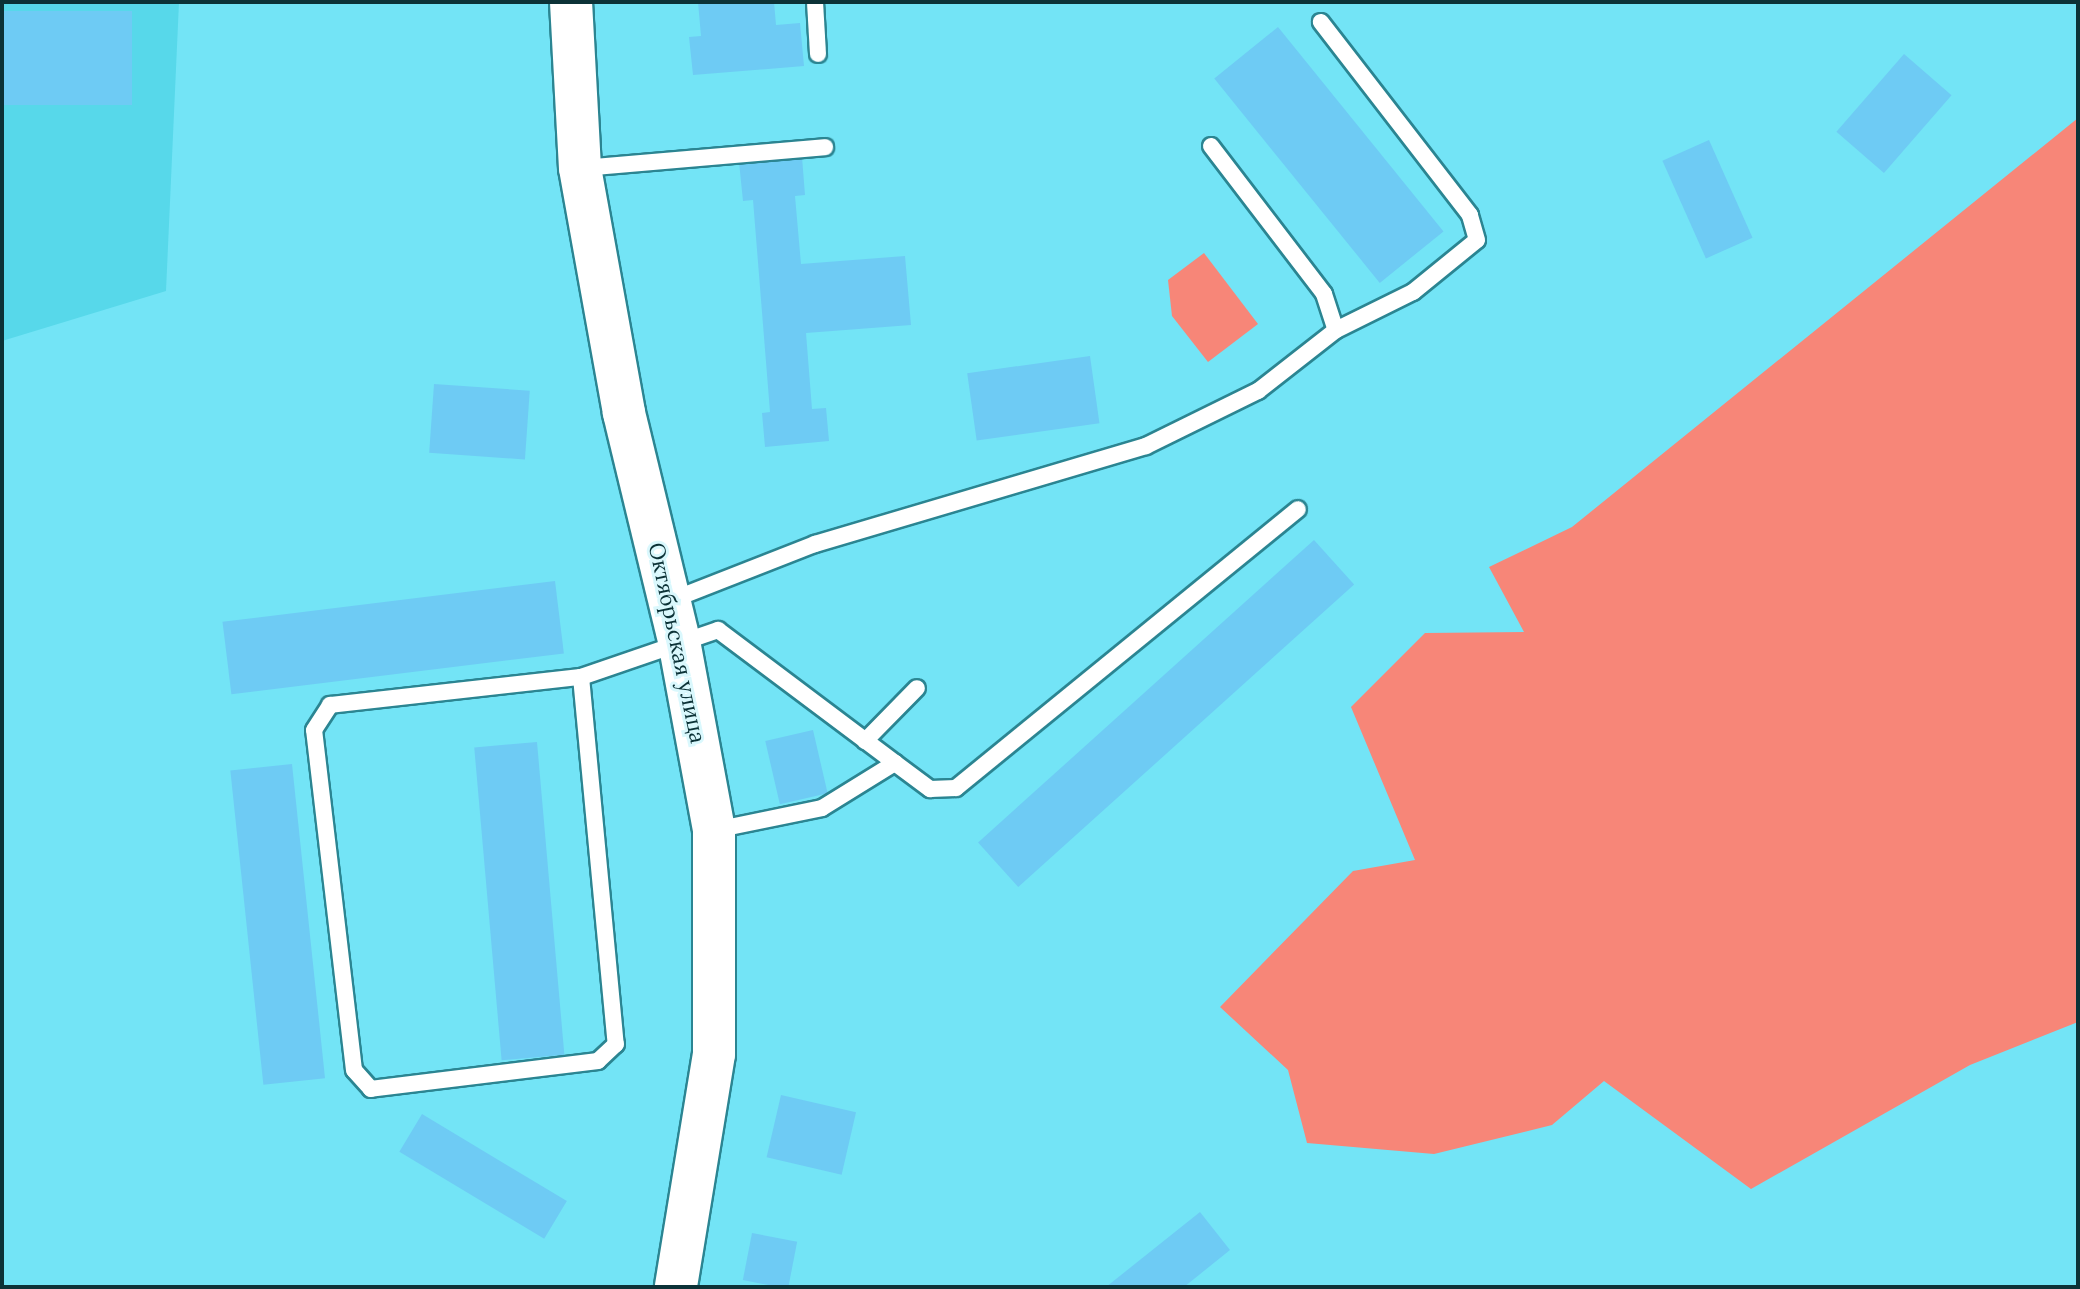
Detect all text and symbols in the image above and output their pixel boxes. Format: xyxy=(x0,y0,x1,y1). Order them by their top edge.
street label: Октябрьская улица xyxy=(643,540,711,746)

